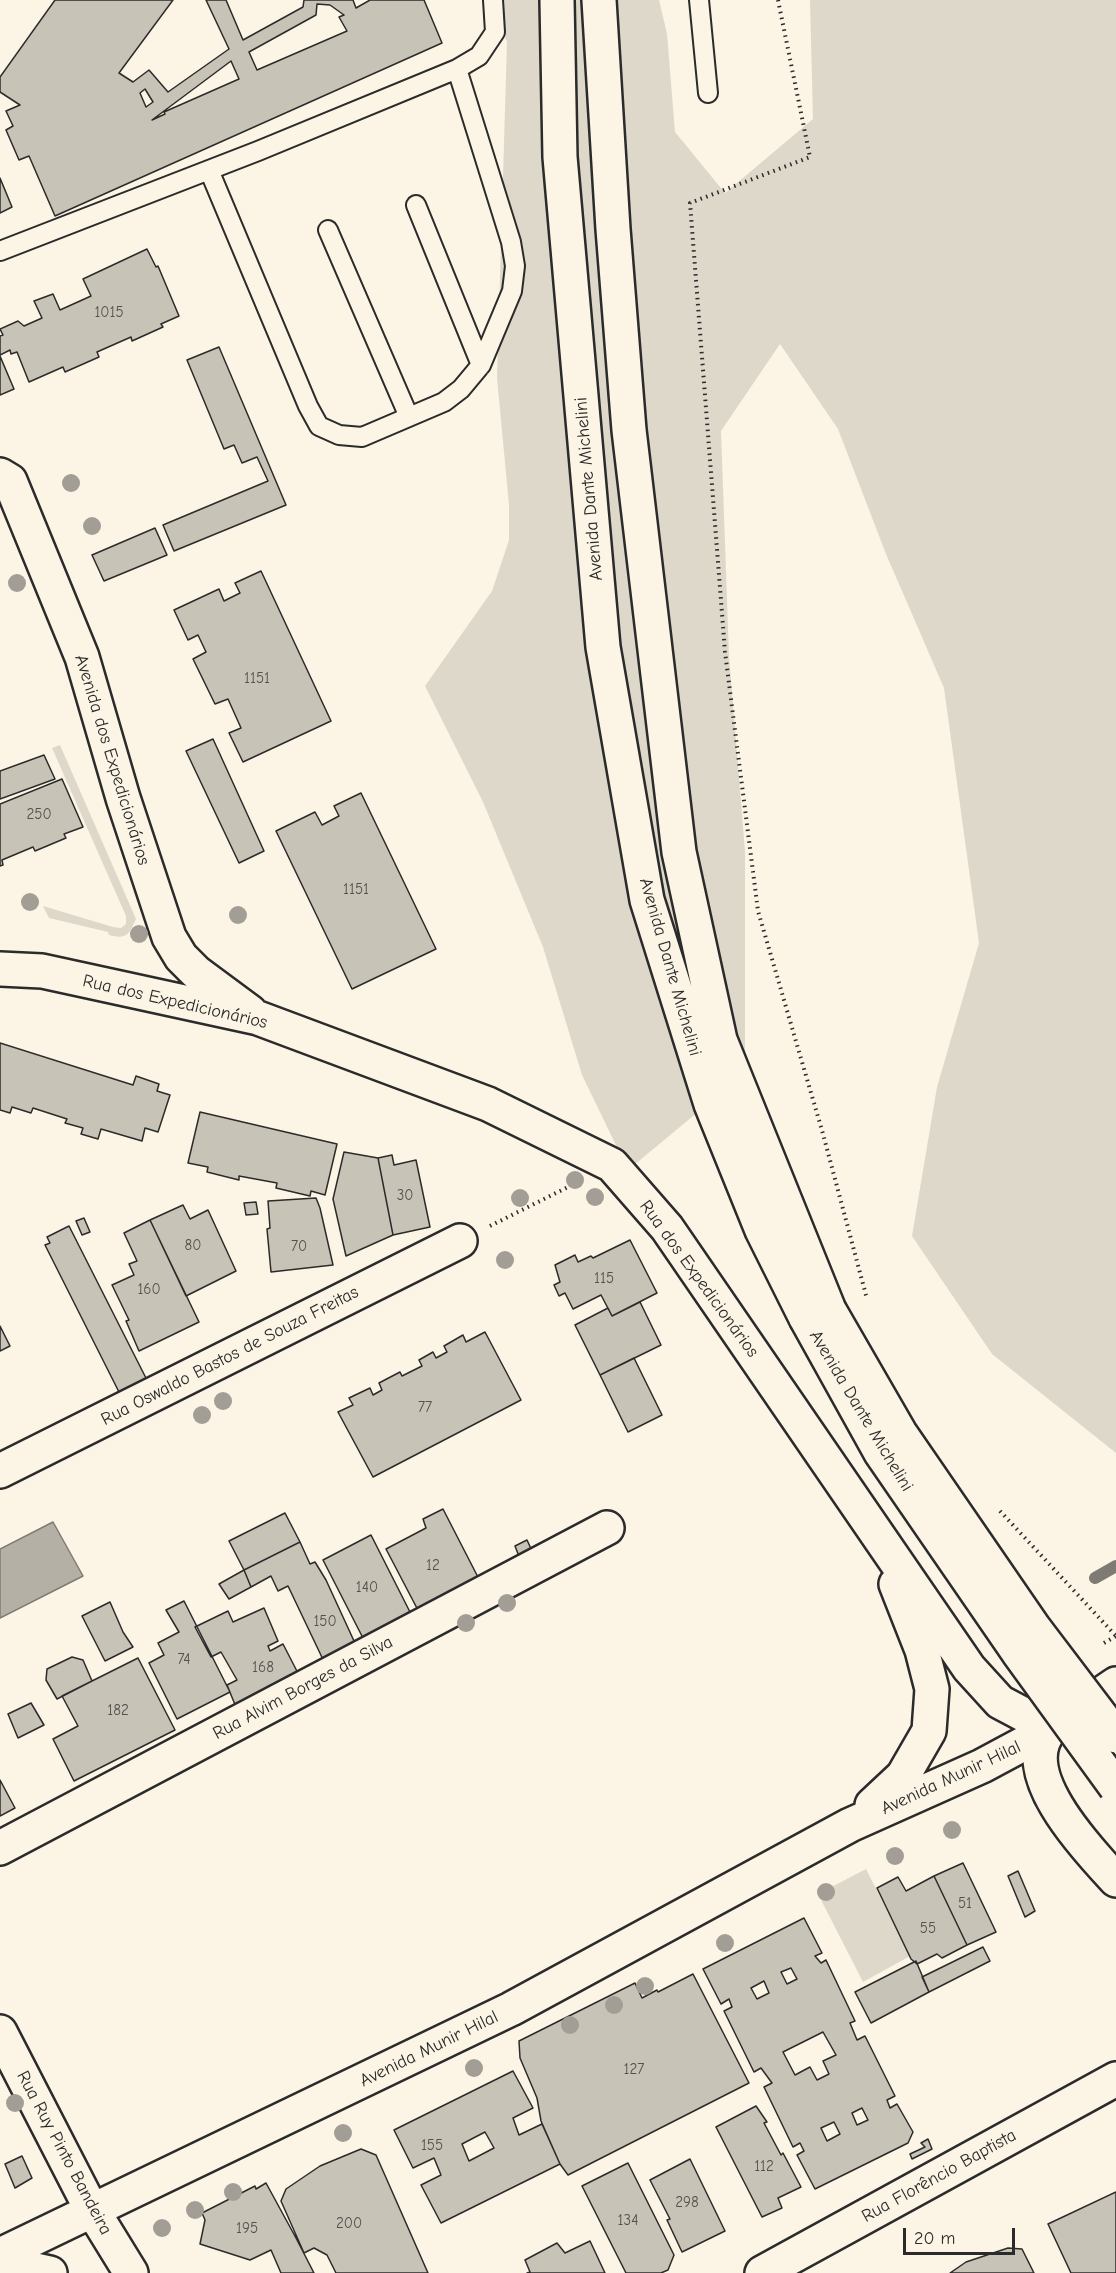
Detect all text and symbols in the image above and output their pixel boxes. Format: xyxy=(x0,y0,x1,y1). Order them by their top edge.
house number: 1015 xyxy=(94,304,124,322)
street label: Avenida Dante Michelini xyxy=(570,396,608,582)
street label: Avenida dos Expedicionários xyxy=(70,652,154,868)
house number: 1151 xyxy=(244,670,270,688)
house number: 250 xyxy=(26,806,52,824)
street label: Avenida Dante Michelini xyxy=(634,875,706,1059)
house number: 1151 xyxy=(343,881,369,899)
street label: Rua dos Expedicionários xyxy=(81,970,269,1034)
house number: 30 xyxy=(397,1187,413,1205)
street label: Rua dos Expedicionários xyxy=(635,1196,763,1362)
house number: 80 xyxy=(185,1237,201,1255)
house number: 70 xyxy=(291,1238,307,1256)
house number: 115 xyxy=(594,1270,614,1288)
street label: Rua Oswaldo Bastos de Souza Freitas xyxy=(98,1281,362,1431)
house number: 160 xyxy=(137,1281,161,1299)
street label: Avenida Dante Michelini xyxy=(804,1326,918,1496)
house number: 77 xyxy=(418,1399,432,1417)
house number: 12 xyxy=(426,1557,440,1575)
house number: 140 xyxy=(356,1579,378,1597)
house number: 150 xyxy=(313,1613,337,1631)
street label: Rua Alvim Borges da Silva xyxy=(209,1631,397,1745)
house number: 74 xyxy=(177,1651,191,1669)
house number: 168 xyxy=(252,1659,274,1677)
house number: 182 xyxy=(107,1702,129,1720)
street label: Avenida Munir Hilal xyxy=(878,1736,1024,1820)
house number: 51 xyxy=(958,1895,972,1913)
house number: 55 xyxy=(920,1920,936,1938)
street label: Avenida Munir Hilal xyxy=(356,2006,502,2092)
house number: 127 xyxy=(624,2061,644,2079)
street label: Rua Ruy Pinto Bandeira xyxy=(12,2067,116,2239)
street label: Rua Florêncio Baptista xyxy=(858,2125,1020,2227)
house number: 155 xyxy=(421,2137,443,2155)
house number: 112 xyxy=(754,2158,774,2176)
house number: 298 xyxy=(675,2194,699,2212)
house number: 134 xyxy=(618,2212,638,2230)
house number: 200 xyxy=(336,2215,362,2233)
scale bar xyxy=(906,2216,1018,2254)
house number: 195 xyxy=(236,2220,258,2238)
text: 20 m xyxy=(914,2228,955,2249)

